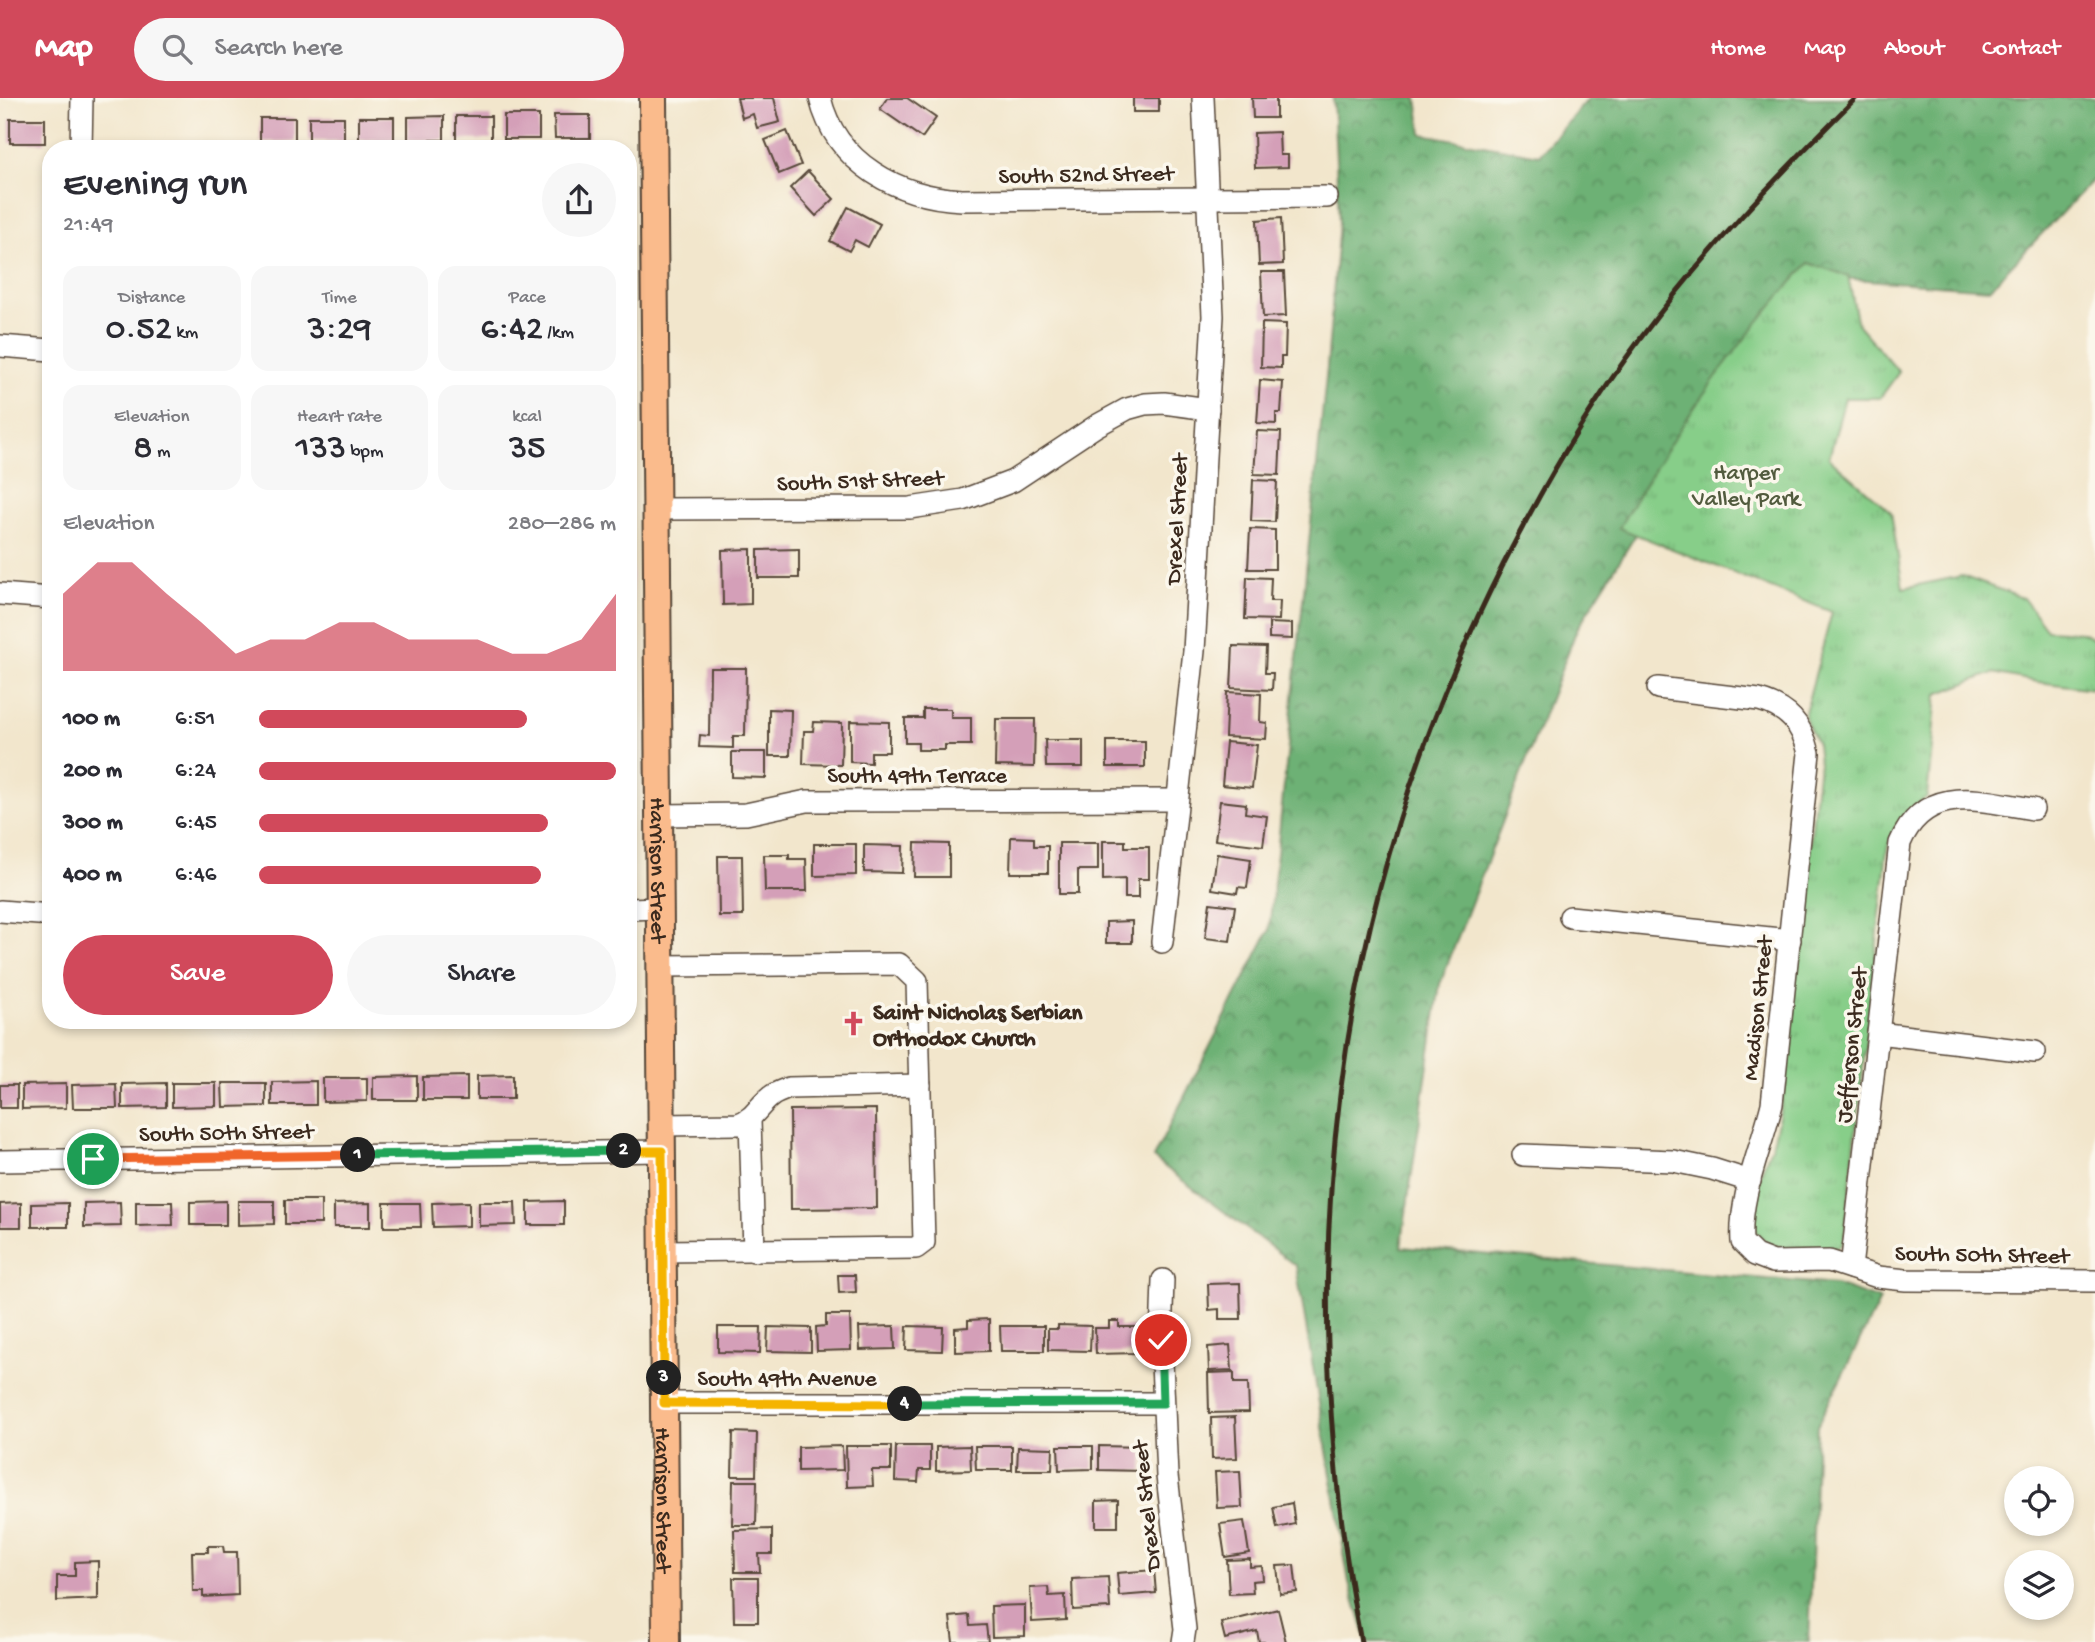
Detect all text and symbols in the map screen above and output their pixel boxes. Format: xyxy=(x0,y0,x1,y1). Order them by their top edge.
search box xyxy=(134,18,624,81)
text: Map xyxy=(35,30,92,68)
icon: search xyxy=(158,30,196,68)
text: Search here xyxy=(214,34,343,65)
text: Home xyxy=(1710,35,1766,64)
text: Map xyxy=(1804,35,1846,64)
text: About xyxy=(1884,35,1944,64)
text: Contact xyxy=(1982,35,2060,64)
street label: South 52nd Street xyxy=(998,161,1175,192)
button: share xyxy=(542,163,616,237)
text: Evening run xyxy=(63,164,247,208)
text: 21:49 xyxy=(63,212,113,239)
text: Distance xyxy=(118,287,185,310)
text: Time xyxy=(322,287,357,310)
text: Pace xyxy=(509,287,546,310)
text: 0.52 xyxy=(105,310,172,351)
text: 3:29 xyxy=(308,310,371,351)
text: 6:42 xyxy=(480,310,543,351)
text: km xyxy=(172,322,198,345)
text: /km xyxy=(543,322,574,345)
text: Elevation xyxy=(114,406,190,429)
text: Heart rate xyxy=(297,406,382,429)
text: kcal xyxy=(512,406,542,429)
text: 8 xyxy=(133,429,152,470)
text: 133 xyxy=(296,429,346,470)
text: 35 xyxy=(509,429,545,470)
text: m xyxy=(152,441,170,464)
text: bpm xyxy=(346,441,383,464)
street label: Drexel Street xyxy=(1161,452,1195,587)
park label: Harper Valley Park xyxy=(1691,461,1803,514)
street label: South 51st Street xyxy=(776,466,945,499)
text: Elevation xyxy=(63,511,154,538)
text: 280–286 m xyxy=(508,511,616,538)
text: 100 m xyxy=(63,706,120,733)
text: 6:51 xyxy=(175,706,215,733)
text: 200 m xyxy=(63,758,122,785)
text: 6:24 xyxy=(175,758,216,785)
street label: South 49th Terrace xyxy=(827,764,1008,791)
street label: Harrison Street xyxy=(642,797,670,944)
text: 300 m xyxy=(63,810,123,837)
text: 6:45 xyxy=(175,810,217,837)
text: 400 m xyxy=(63,862,122,889)
text: 6:46 xyxy=(175,862,216,889)
street label: Madison Street xyxy=(1738,933,1781,1082)
button: Save xyxy=(63,935,333,1015)
button: Share xyxy=(347,935,616,1015)
street label: Jefferson Street xyxy=(1832,965,1875,1124)
place label: Saint Nicholas Serbian Orthodox Church xyxy=(873,1001,1084,1054)
church icon: Saint Nicholas Serbian Orthodox Church xyxy=(839,1010,867,1038)
street label: South 50th Street xyxy=(139,1119,315,1150)
pin xyxy=(63,1129,123,1189)
pin: 2 xyxy=(606,1134,642,1168)
pin: 1 xyxy=(340,1138,376,1172)
text: 2 xyxy=(619,1139,628,1162)
icon: arrive xyxy=(74,1140,112,1178)
text: 1 xyxy=(354,1143,361,1166)
street label: South 50th Street xyxy=(1895,1241,2071,1272)
pin xyxy=(1131,1310,1191,1370)
icon: check xyxy=(1142,1321,1180,1359)
pin: 3 xyxy=(646,1360,682,1396)
text: 3 xyxy=(659,1366,668,1389)
street label: South 49th Avenue xyxy=(697,1367,878,1394)
pin: 4 xyxy=(888,1386,922,1422)
text: 4 xyxy=(900,1392,909,1415)
street label: Harrison Street xyxy=(647,1427,675,1574)
street label: Drexel Street xyxy=(1128,1438,1169,1574)
map controls xyxy=(2004,1466,2074,1620)
button: locate xyxy=(2004,1466,2074,1536)
button: layers xyxy=(2004,1550,2074,1620)

